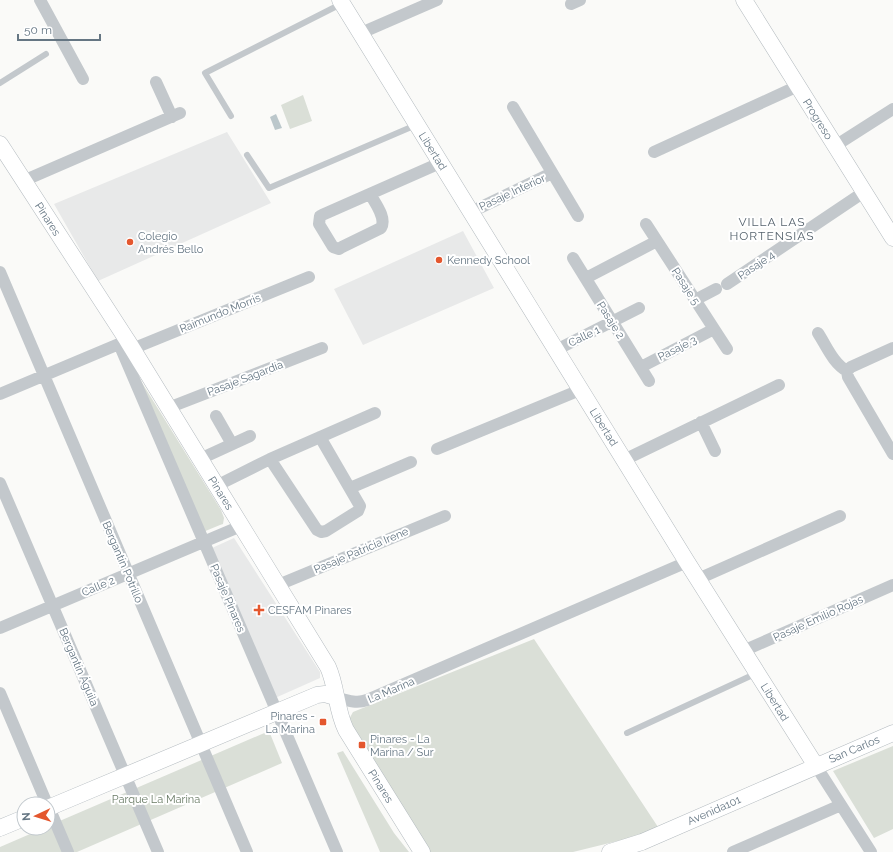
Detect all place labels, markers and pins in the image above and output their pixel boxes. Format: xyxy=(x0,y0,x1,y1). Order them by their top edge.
place label: Colegio Andrés Bello xyxy=(138,230,204,256)
marker: Colegio Andrés Bello xyxy=(125,237,135,247)
place label: Kennedy School xyxy=(447,254,530,267)
marker: Kennedy School xyxy=(434,255,444,265)
marker: CESFAM Pinares xyxy=(253,604,265,616)
place label: CESFAM Pinares xyxy=(268,604,352,617)
place label: Pinares - La Marina xyxy=(266,710,315,736)
marker: Pinares - La Marina xyxy=(318,717,328,727)
place label: Pinares - La Marina / Sur xyxy=(370,733,434,759)
marker: Pinares - La Marina / Sur xyxy=(357,740,367,750)

